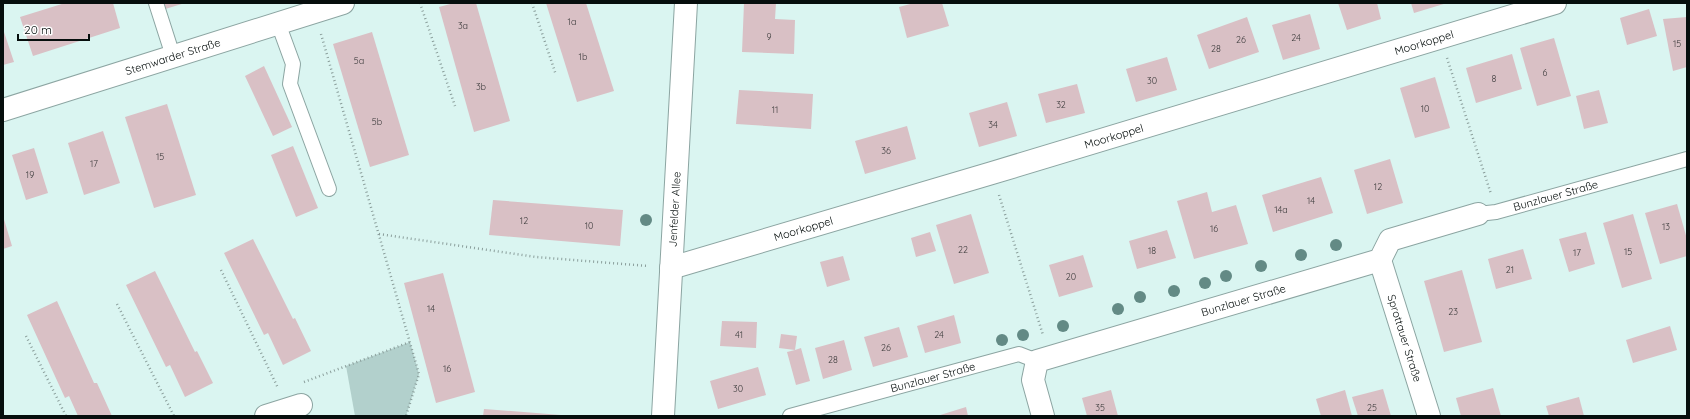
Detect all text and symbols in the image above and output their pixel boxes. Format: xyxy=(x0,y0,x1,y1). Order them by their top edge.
scale bar xyxy=(18,16,89,42)
house number: 1a xyxy=(568,16,576,27)
house number: 3a xyxy=(458,20,468,31)
text: 20 m xyxy=(24,22,52,37)
street label: Moorkoppel xyxy=(1393,27,1455,58)
house number: 9 xyxy=(766,31,772,42)
house number: 24 xyxy=(1291,32,1301,43)
house number: 26 xyxy=(1236,34,1246,45)
street label: Stemwarder Straße xyxy=(124,35,222,78)
house number: 15 xyxy=(1673,38,1681,49)
house number: 28 xyxy=(1211,43,1221,54)
house number: 1b xyxy=(579,51,588,62)
house number: 5a xyxy=(354,55,364,66)
house number: 6 xyxy=(1543,67,1548,78)
house number: 8 xyxy=(1492,73,1497,84)
house number: 30 xyxy=(1147,75,1157,86)
house number: 3b xyxy=(476,81,487,92)
house number: 32 xyxy=(1056,99,1066,110)
house number: 10 xyxy=(1421,103,1429,114)
house number: 11 xyxy=(772,104,778,115)
house number: 5b xyxy=(372,116,383,127)
house number: 34 xyxy=(988,119,998,130)
street label: Moorkoppel xyxy=(1083,121,1145,152)
house number: 36 xyxy=(881,145,891,156)
house number: 15 xyxy=(156,151,164,162)
house number: 17 xyxy=(90,158,98,169)
house number: 19 xyxy=(26,169,34,180)
street label: Jenfelder Allee xyxy=(665,171,684,248)
street label: Bunzlauer Straße xyxy=(1512,177,1600,214)
house number: 12 xyxy=(1374,181,1382,192)
house number: 14 xyxy=(1307,195,1315,206)
house number: 14a xyxy=(1274,204,1288,215)
street label: Moorkoppel xyxy=(772,213,835,244)
house number: 12 xyxy=(520,215,528,226)
house number: 10 xyxy=(585,220,593,231)
house number: 13 xyxy=(1662,221,1670,232)
house number: 16 xyxy=(1210,223,1218,234)
house number: 22 xyxy=(958,244,968,255)
house number: 18 xyxy=(1148,245,1156,256)
house number: 15 xyxy=(1624,246,1632,257)
house number: 17 xyxy=(1573,247,1581,258)
house number: 21 xyxy=(1506,264,1514,275)
house number: 20 xyxy=(1066,271,1076,282)
street label: Bunzlauer Straße xyxy=(1200,281,1287,319)
street label: Sprottauer Straße xyxy=(1384,293,1425,384)
house number: 14 xyxy=(427,303,435,314)
house number: 23 xyxy=(1448,306,1458,317)
house number: 41 xyxy=(735,329,743,340)
house number: 24 xyxy=(934,329,944,340)
house number: 26 xyxy=(881,342,891,353)
house number: 28 xyxy=(828,354,838,365)
street label: Bunzlauer Straße xyxy=(889,359,977,396)
house number: 16 xyxy=(443,363,451,374)
house number: 30 xyxy=(733,383,743,394)
house number: 35 xyxy=(1095,402,1105,413)
house number: 25 xyxy=(1367,402,1377,413)

